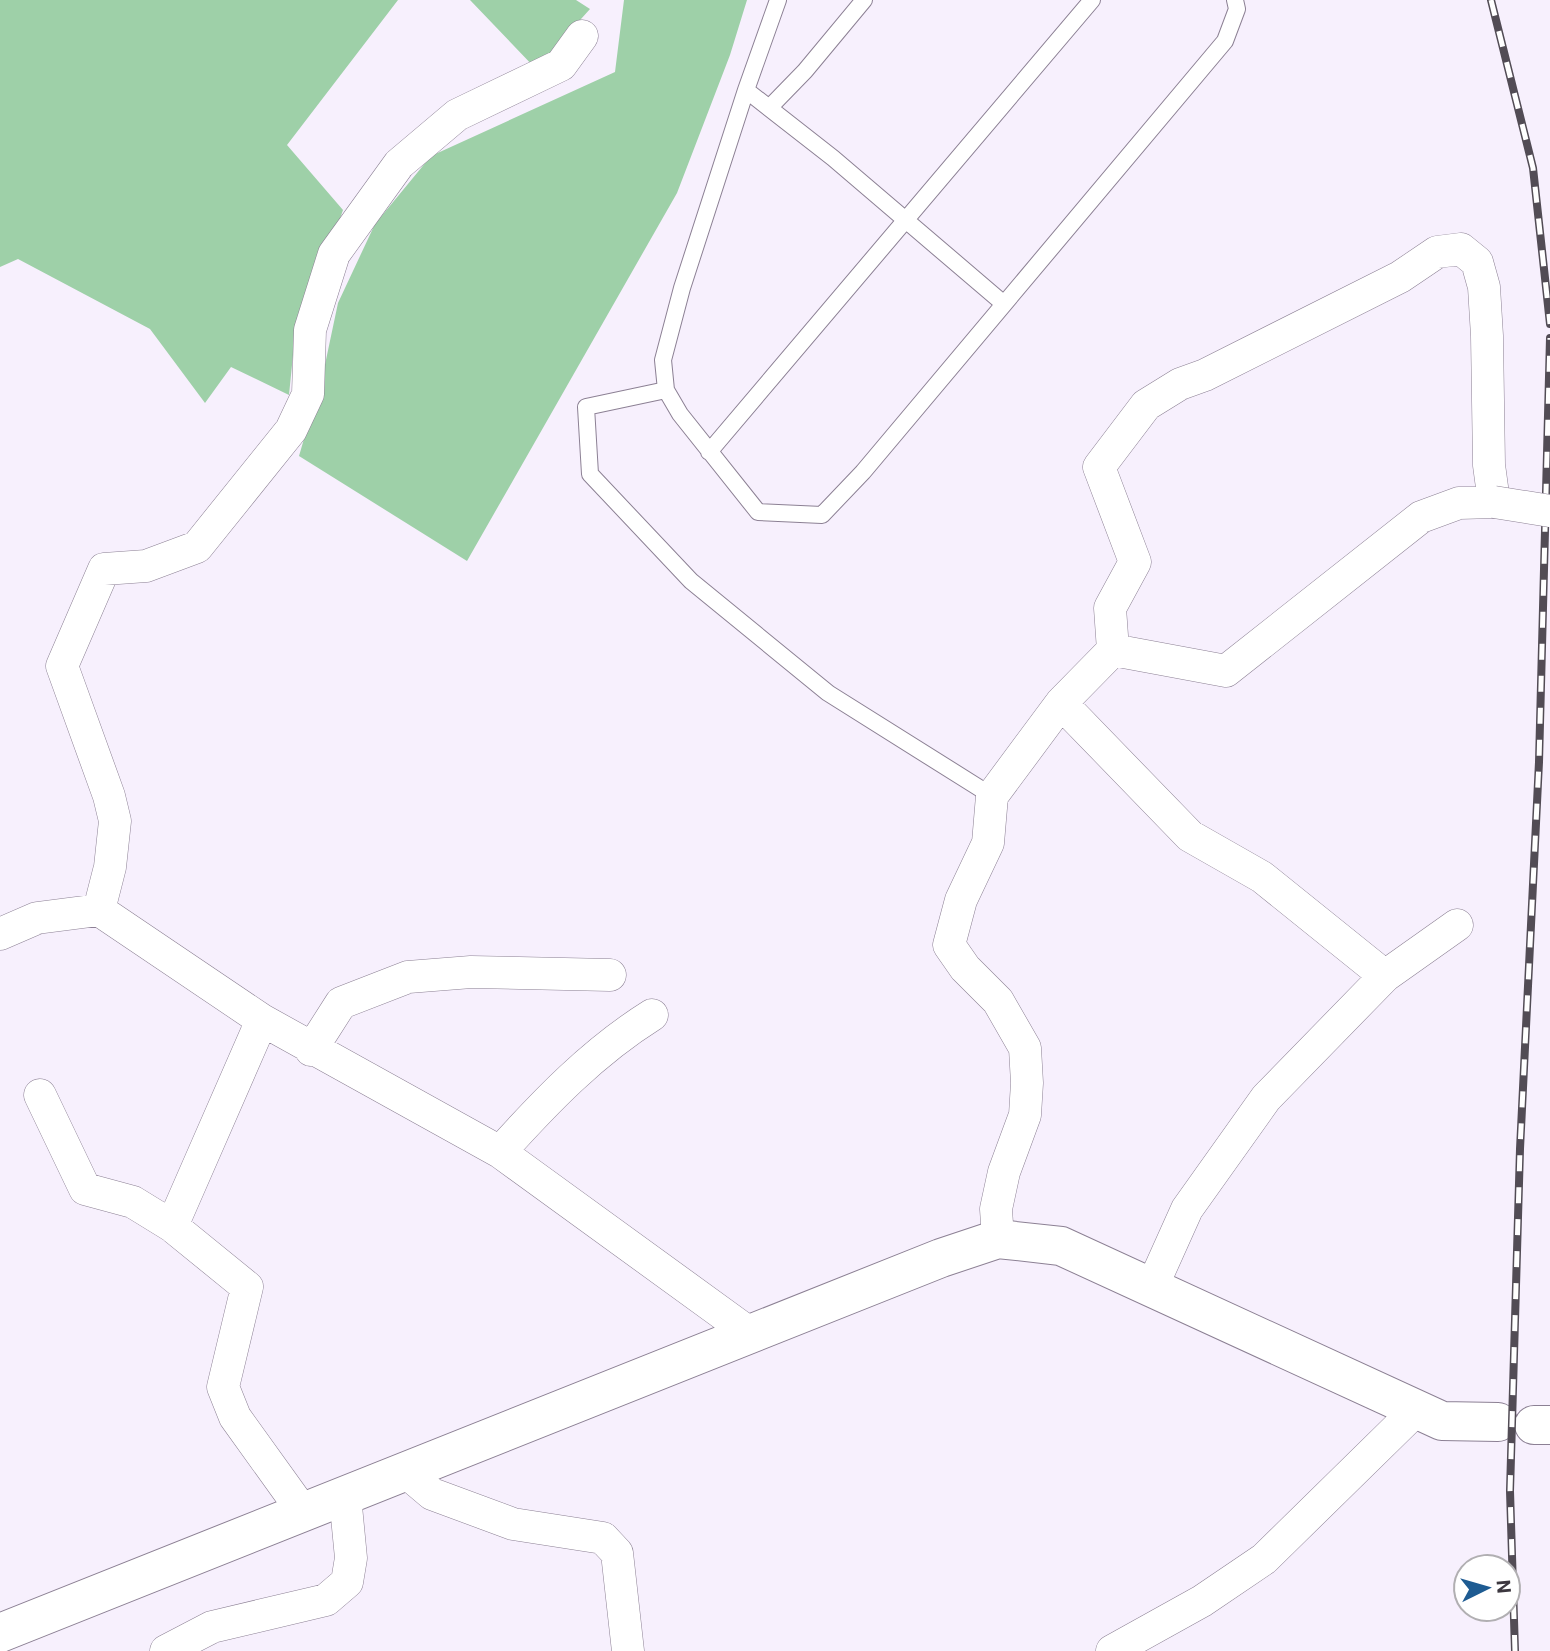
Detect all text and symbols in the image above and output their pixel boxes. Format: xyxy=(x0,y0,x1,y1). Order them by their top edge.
north arrow xyxy=(1452,1553,1522,1623)
text: N xyxy=(1491,1579,1515,1594)

